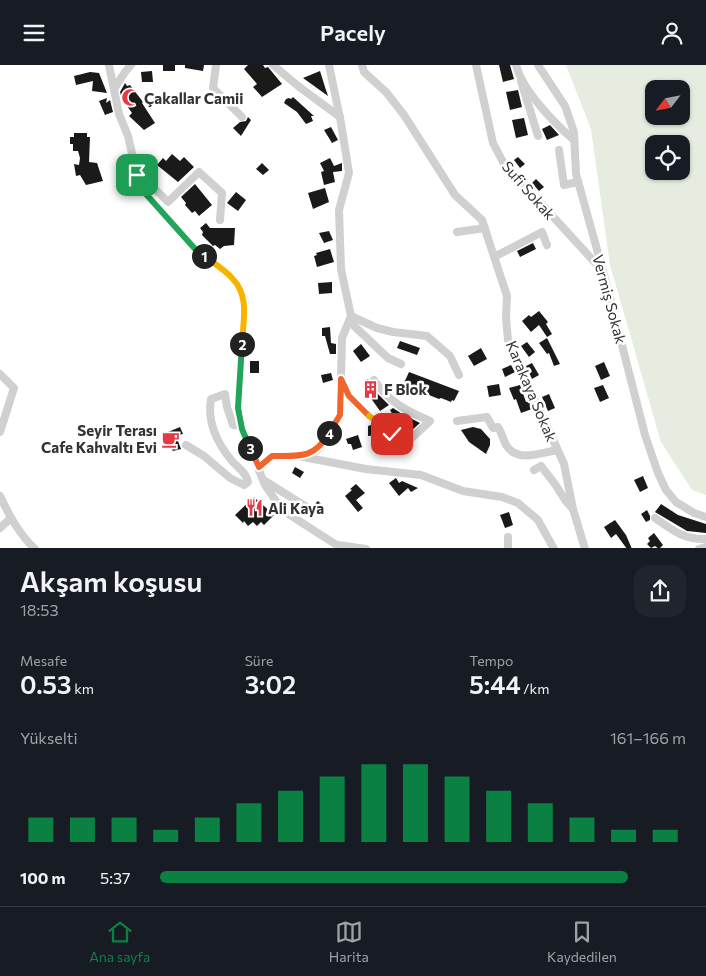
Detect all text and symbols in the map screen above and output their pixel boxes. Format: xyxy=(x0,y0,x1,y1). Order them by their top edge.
icon: menu xyxy=(20,19,48,47)
text: Pacely xyxy=(320,19,386,46)
icon: person xyxy=(658,19,686,47)
north arrow xyxy=(645,80,690,125)
map controls xyxy=(645,80,690,180)
mosque icon: Çakallar Camii xyxy=(120,88,140,108)
place label: Çakallar Camii xyxy=(144,89,243,107)
button: locate xyxy=(645,135,690,180)
pin xyxy=(116,154,158,196)
street label: Sufi Sokak xyxy=(499,157,559,223)
icon: arrive xyxy=(123,161,151,189)
pin: 1 xyxy=(192,243,216,269)
text: 1 xyxy=(201,248,208,265)
street label: Vermiş Sokak xyxy=(589,252,631,346)
pin: 2 xyxy=(230,331,254,357)
text: 2 xyxy=(239,336,246,353)
street label: Karakaya Sokak xyxy=(503,338,561,444)
building icon: F Blok xyxy=(360,379,380,399)
place label: F Blok xyxy=(384,380,427,398)
pin xyxy=(371,413,413,455)
icon: check xyxy=(378,420,406,448)
place label: Seyir Terası Cafe Kahvaltı Evi xyxy=(41,421,157,456)
pin: 4 xyxy=(316,421,342,445)
text: 4 xyxy=(325,425,334,442)
cafe icon: Seyir Terası Cafe Kahvaltı Evi xyxy=(161,429,181,449)
pin: 3 xyxy=(238,435,262,461)
text: 3 xyxy=(246,440,255,457)
restaurant icon: Ali Kaya xyxy=(244,498,264,518)
place label: Ali Kaya xyxy=(268,499,324,517)
text: Akşam koşusu xyxy=(20,564,202,598)
button: share xyxy=(634,565,686,617)
text: 18:53 xyxy=(20,600,59,619)
text: Mesafe xyxy=(20,652,67,669)
text: Süre xyxy=(245,652,273,669)
text: Tempo xyxy=(469,652,513,669)
text: 0.53 xyxy=(20,669,71,699)
text: 3:02 xyxy=(245,669,296,699)
text: 5:44 xyxy=(469,669,521,699)
text: km xyxy=(71,680,94,697)
text: /km xyxy=(521,680,549,697)
text: Yükselti xyxy=(20,728,78,747)
text: 161–166 m xyxy=(610,728,686,747)
text: 100 m xyxy=(20,868,66,887)
text: 5:37 xyxy=(100,868,130,887)
tab: Ana sayfa xyxy=(89,918,150,965)
tab: Harita xyxy=(329,918,369,965)
tab: Kaydedilen xyxy=(547,918,617,965)

